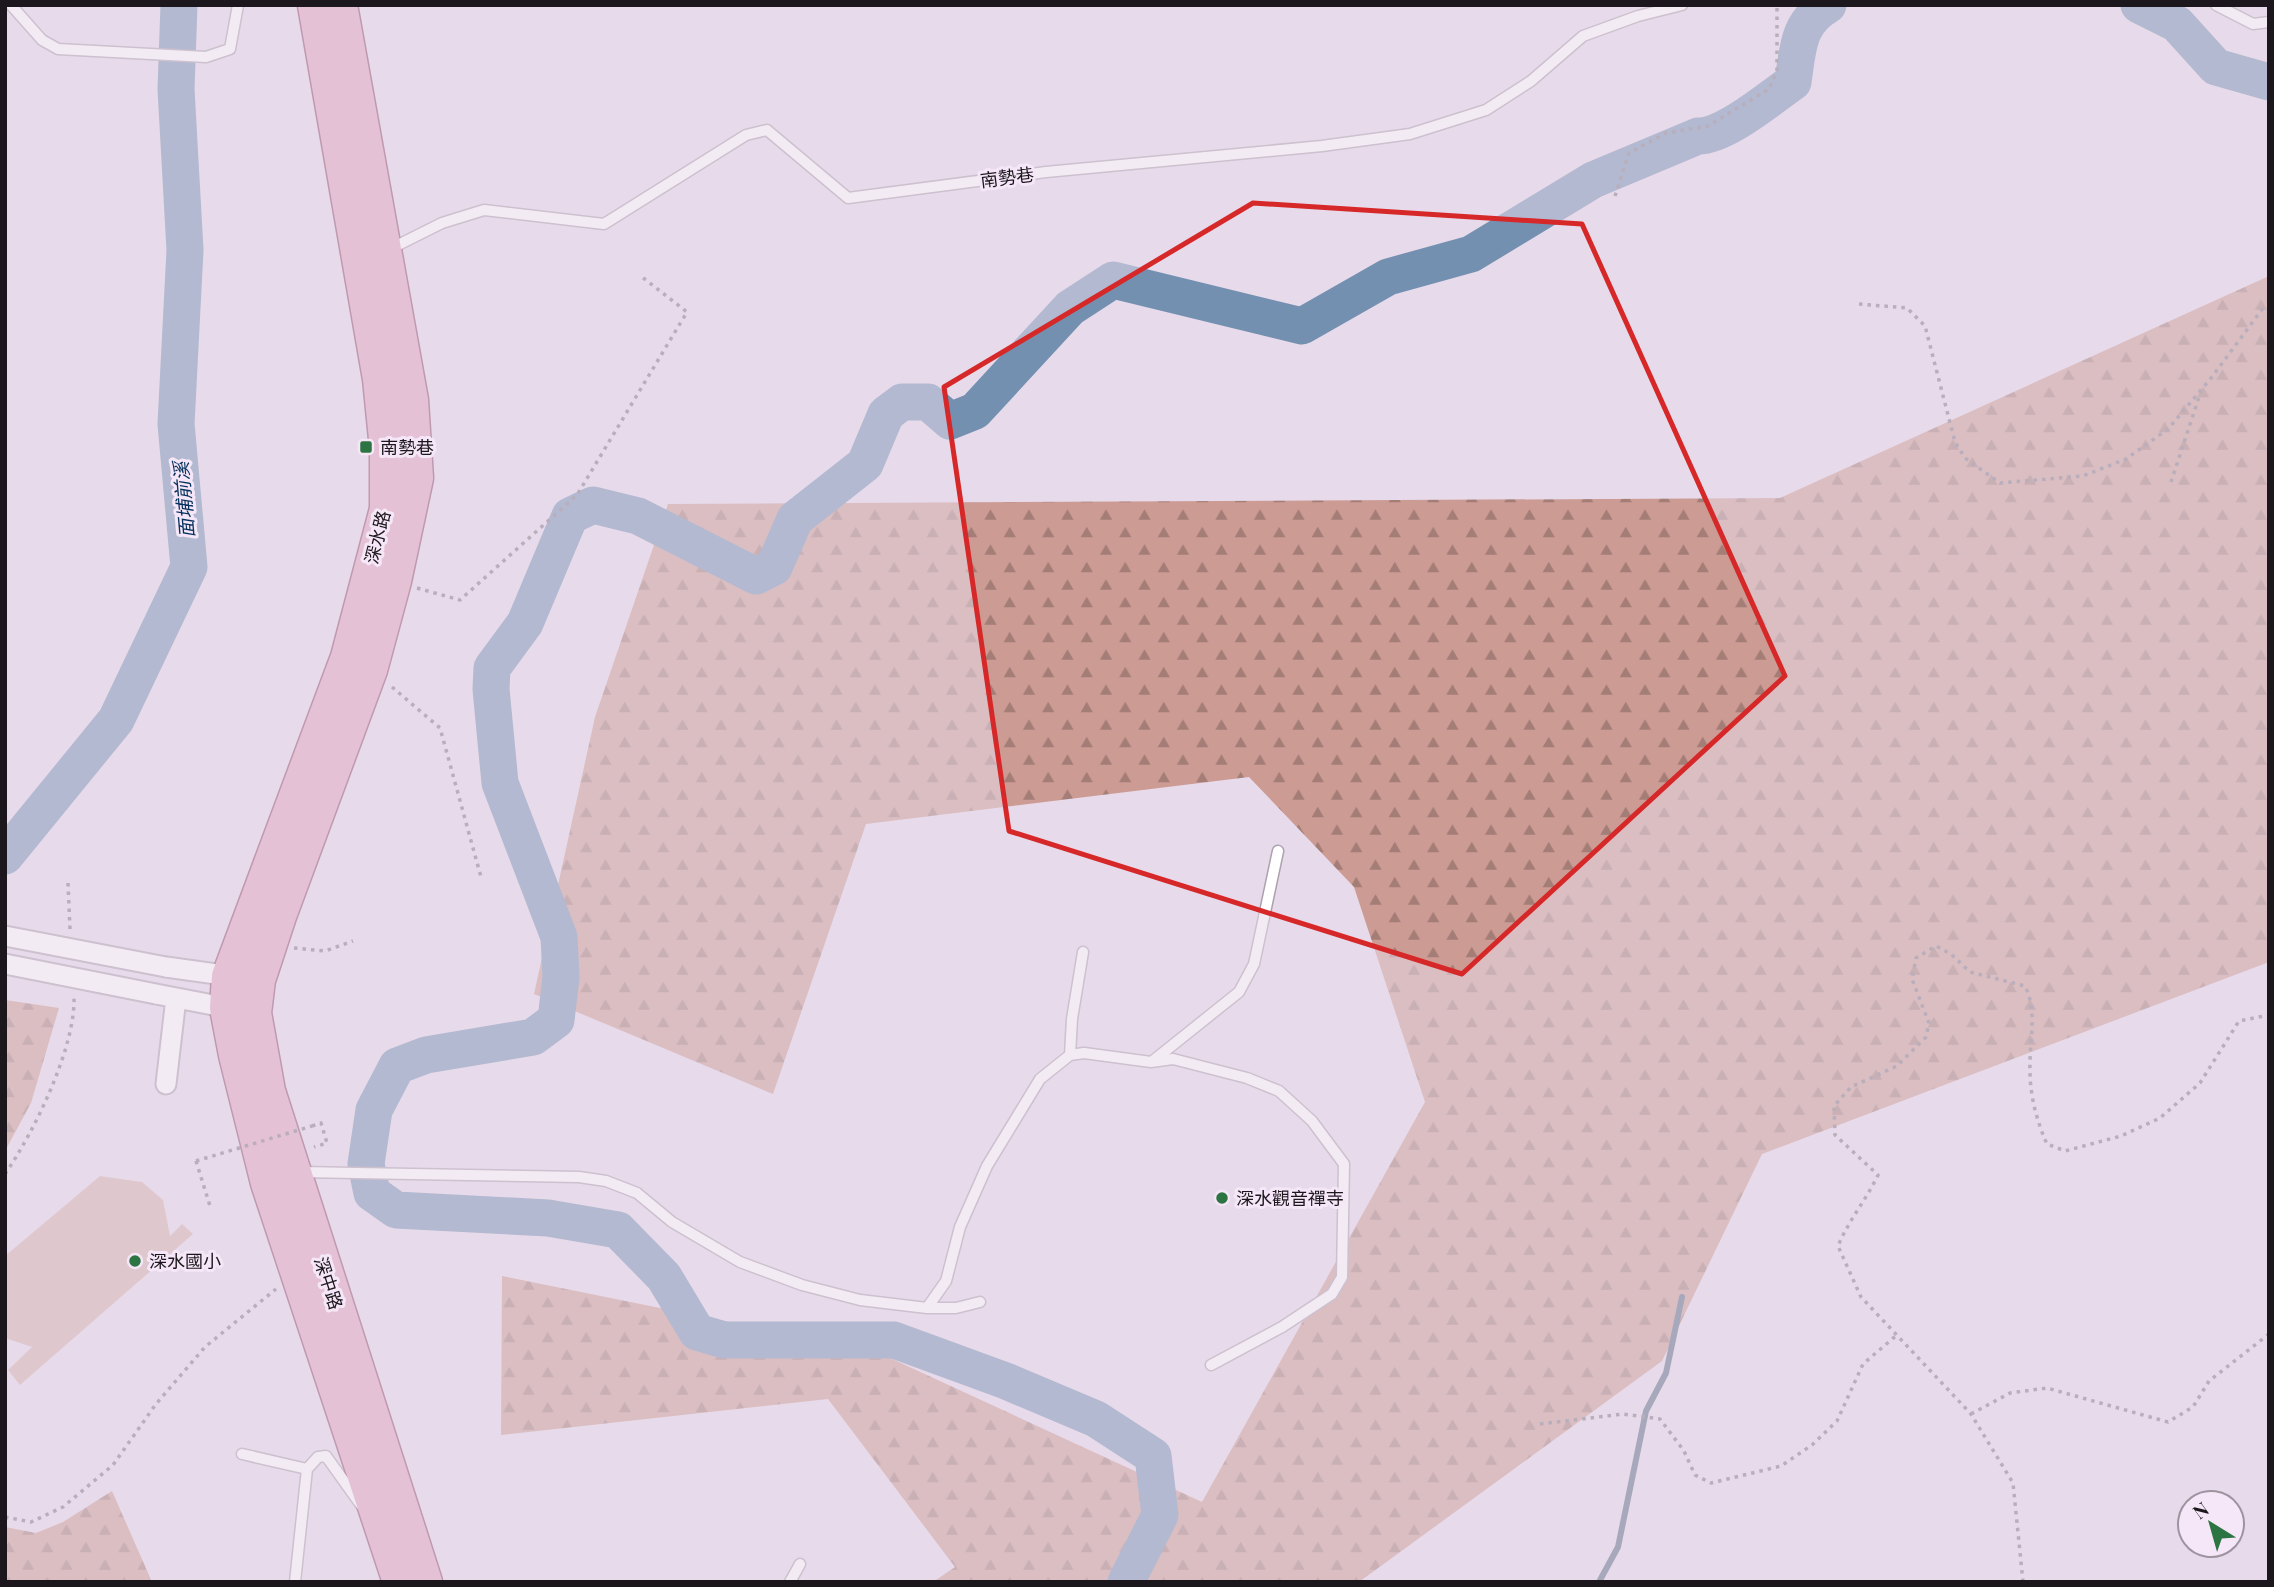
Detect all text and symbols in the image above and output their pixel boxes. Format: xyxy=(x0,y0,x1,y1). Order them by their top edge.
street label: 南勢巷 xyxy=(979,162,1035,192)
place label: 南勢巷 xyxy=(380,435,434,459)
marker: 南勢巷 xyxy=(358,439,374,455)
water label: 面埔前溪 xyxy=(166,458,199,539)
street label: 深水路 xyxy=(359,508,395,566)
place label: 深水觀音禪寺 xyxy=(1236,1186,1344,1210)
marker: 深水觀音禪寺 xyxy=(1214,1190,1230,1206)
place label: 深水國小 xyxy=(149,1249,221,1273)
marker: 深水國小 xyxy=(127,1253,143,1269)
street label: 深中路 xyxy=(309,1254,349,1312)
north arrow xyxy=(2176,1489,2246,1559)
text: N xyxy=(2187,1495,2214,1524)

